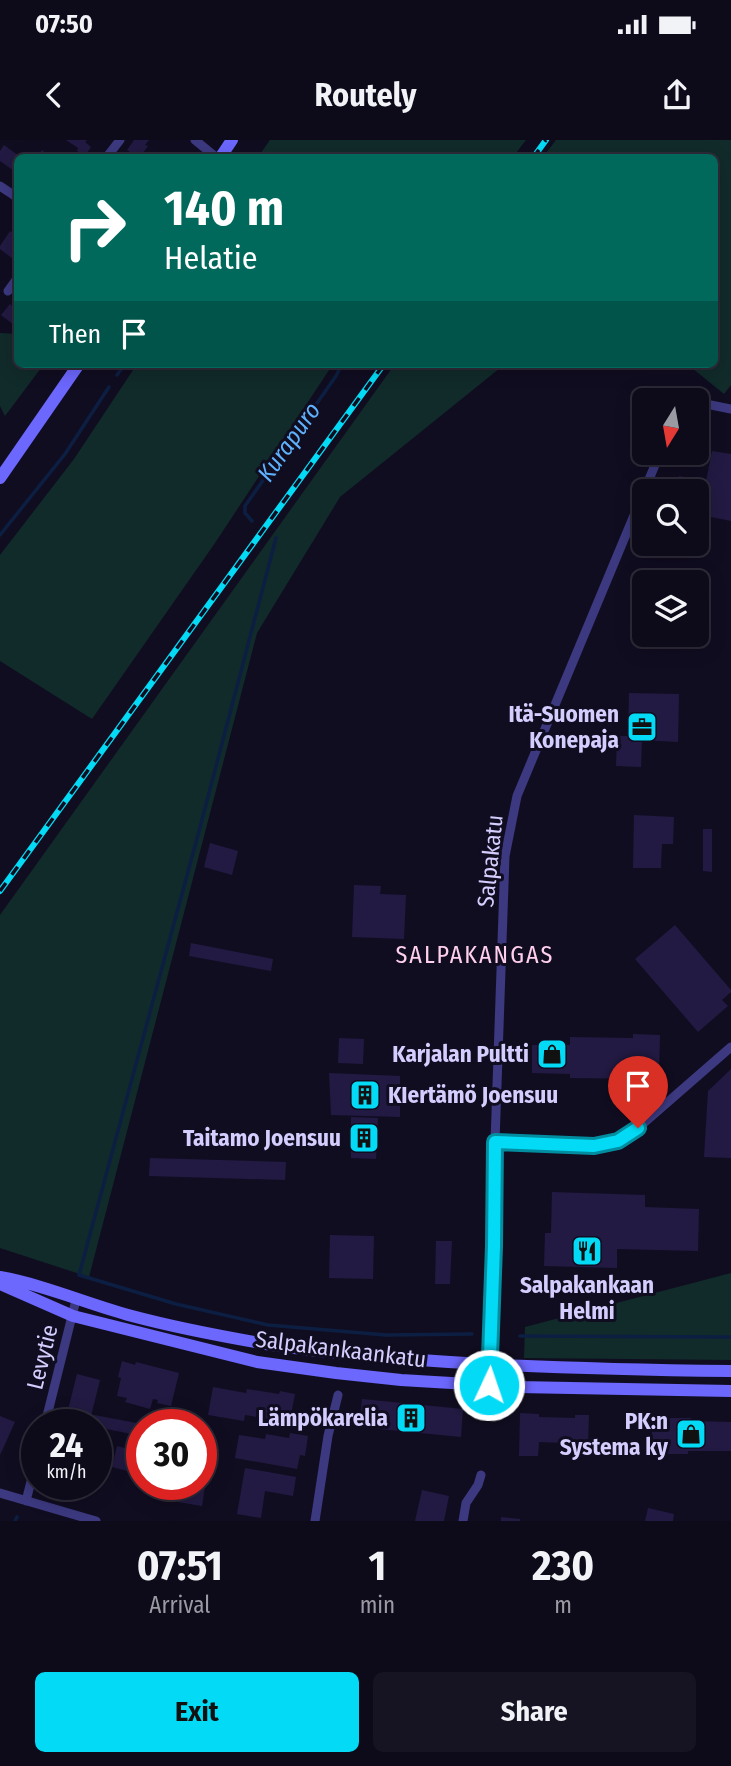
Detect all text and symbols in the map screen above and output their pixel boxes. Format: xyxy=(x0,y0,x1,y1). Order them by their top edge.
text: 07:50 xyxy=(35,9,93,40)
icon: back xyxy=(35,76,73,114)
text: Routely xyxy=(315,76,416,114)
icon: share xyxy=(658,76,696,114)
text: 140 m xyxy=(164,179,284,238)
icon: right xyxy=(49,182,140,273)
text: Helatie xyxy=(164,239,258,277)
icon: arrive xyxy=(115,315,153,353)
text: Then xyxy=(49,319,101,350)
north arrow xyxy=(632,388,709,466)
map controls xyxy=(632,388,709,647)
water label: Kurapuro xyxy=(252,397,326,487)
button: search xyxy=(632,479,709,556)
button: layers xyxy=(632,570,709,647)
place label: Itä-Suomen Konepaja xyxy=(508,700,619,754)
office icon: Itä-Suomen Konepaja xyxy=(625,710,659,744)
street label: Salpakatu xyxy=(471,813,509,909)
district label: SALPAKANGAS xyxy=(396,941,554,969)
shop icon: Karjalan Pultti xyxy=(535,1037,569,1071)
place label: Karjalan Pultti xyxy=(392,1040,529,1068)
pin xyxy=(608,1056,668,1128)
icon: arrive xyxy=(619,1067,657,1105)
building icon: KIertämö Joensuu xyxy=(348,1078,382,1112)
place label: KIertämö Joensuu xyxy=(388,1081,558,1109)
building icon: Taitamo Joensuu xyxy=(347,1121,381,1155)
place label: Taitamo Joensuu xyxy=(183,1124,341,1152)
restaurant icon: Salpakankaan Helmi xyxy=(570,1234,604,1268)
place label: Salpakankaan Helmi xyxy=(520,1271,654,1325)
street label: Levytie xyxy=(20,1322,64,1392)
street label: Salpakankaankatu xyxy=(254,1325,428,1373)
position arrow xyxy=(452,1348,526,1422)
building icon: Lämpökarelia xyxy=(394,1401,428,1435)
place label: Lämpökarelia xyxy=(258,1404,388,1432)
place label: PK:n Systema ky xyxy=(560,1407,669,1461)
speed limit sign: 30 xyxy=(126,1409,217,1500)
shop icon: PK:n Systema ky xyxy=(674,1417,708,1451)
text: 24 xyxy=(50,1424,83,1466)
text: km/h xyxy=(46,1461,87,1483)
text: 07:51 xyxy=(137,1541,223,1591)
text: 1 xyxy=(369,1541,386,1591)
text: 230 xyxy=(532,1541,594,1591)
text: Arrival xyxy=(149,1591,210,1619)
text: min xyxy=(360,1591,395,1619)
text: m xyxy=(554,1591,572,1619)
button: Exit xyxy=(35,1672,359,1752)
button: Share xyxy=(373,1672,696,1752)

